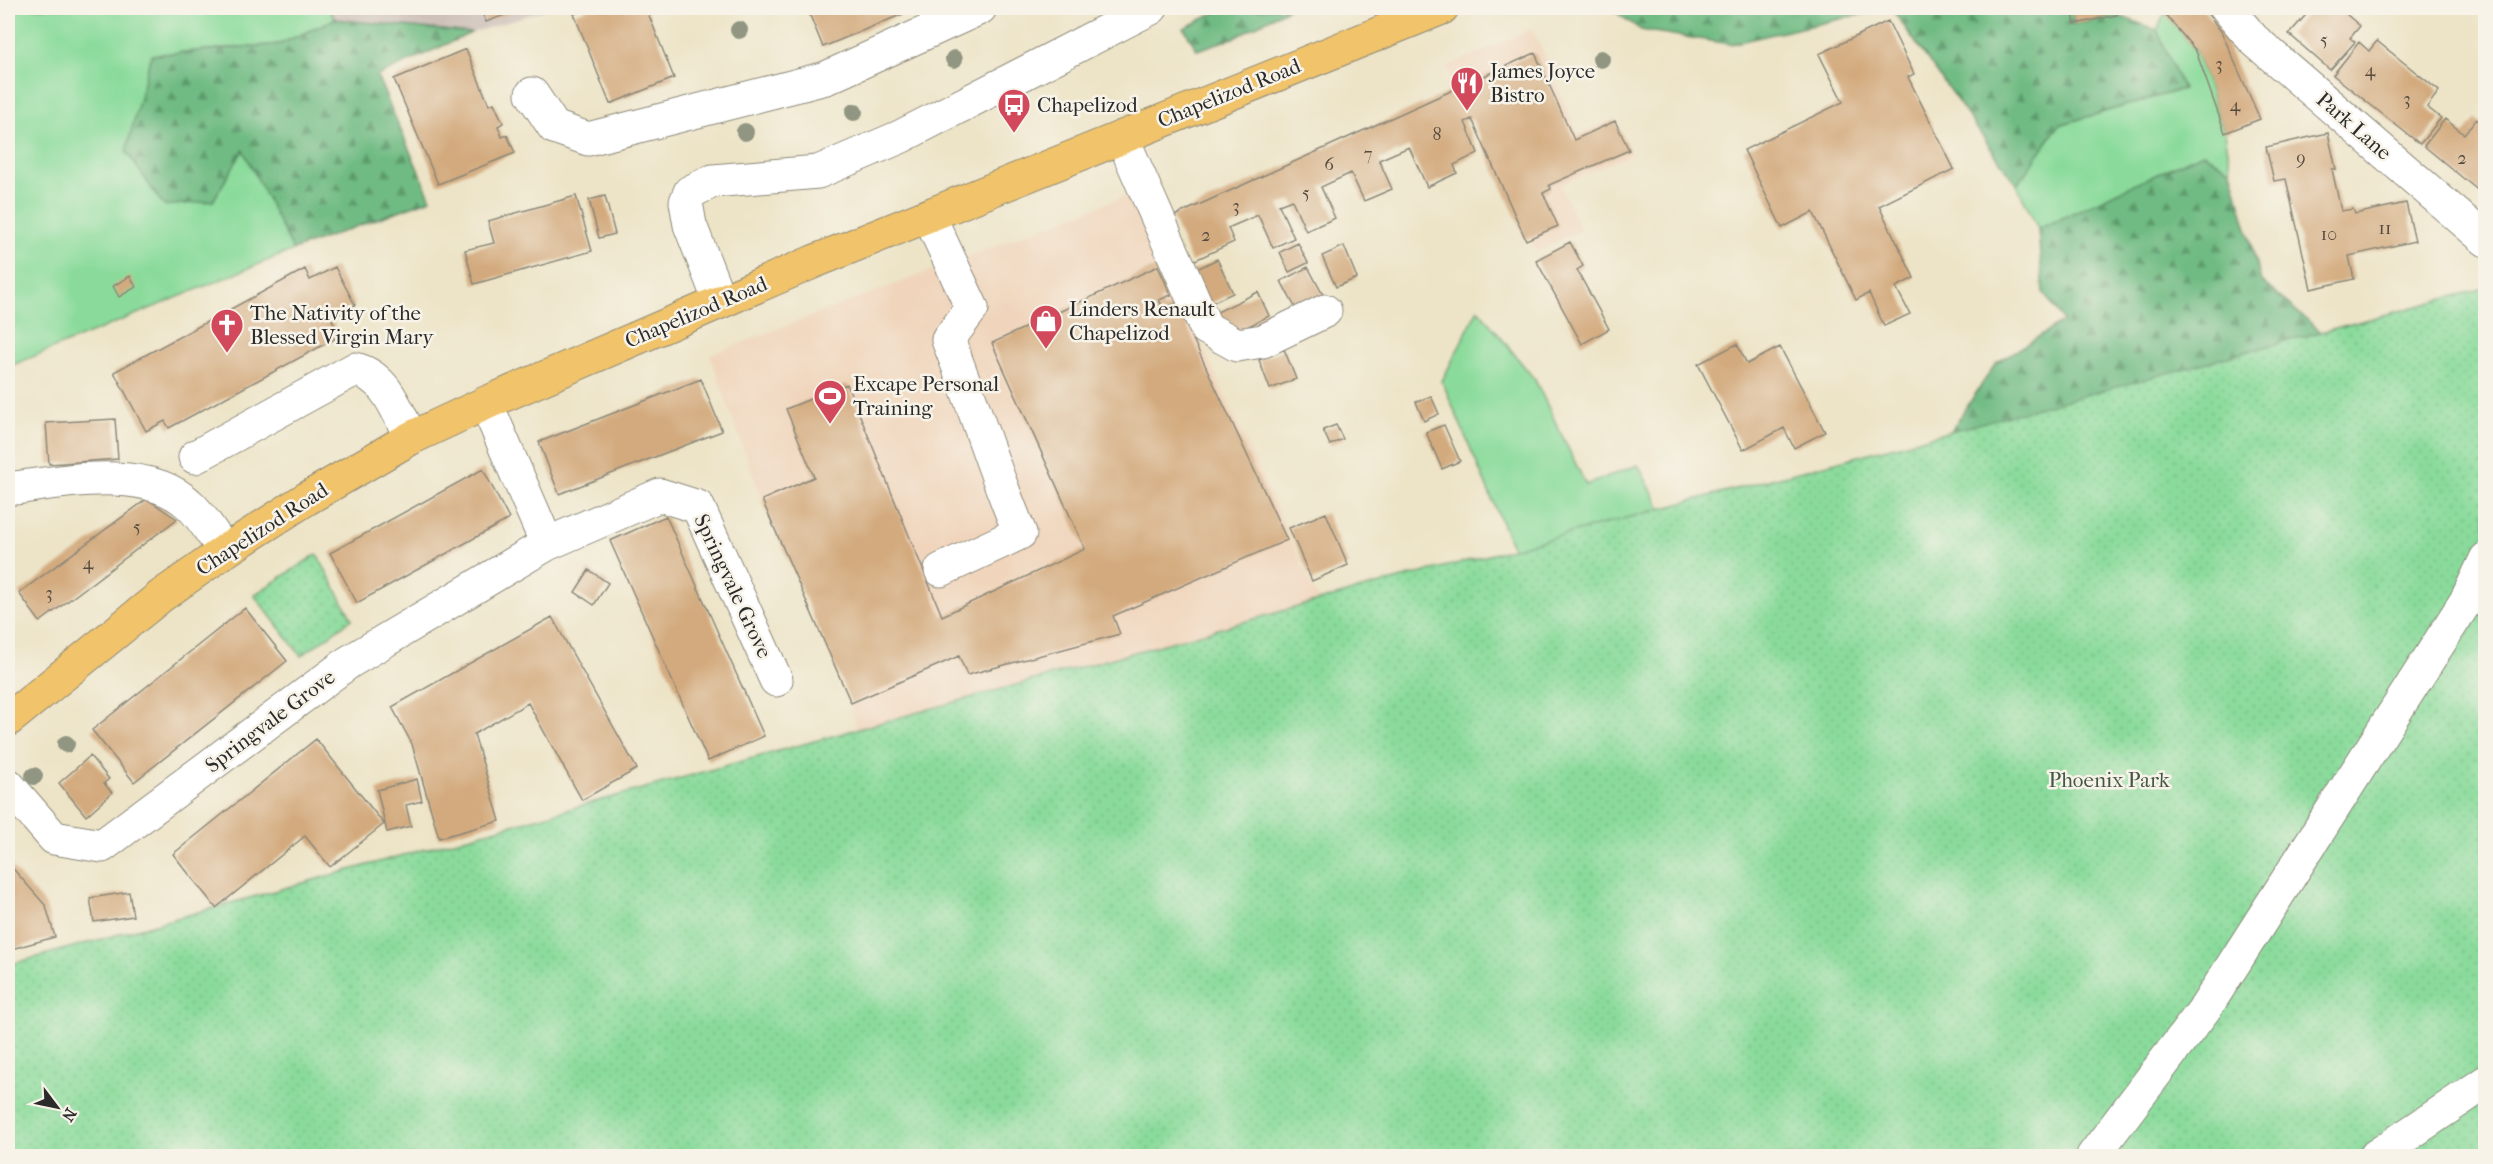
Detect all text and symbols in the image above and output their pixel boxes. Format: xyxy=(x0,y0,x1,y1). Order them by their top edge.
house number: 5 xyxy=(2320,30,2328,51)
street label: Chapelizod Road xyxy=(1154,53,1304,133)
house number: 3 xyxy=(2215,54,2223,75)
place label: James Joyce Bistro xyxy=(1488,59,1595,107)
house number: 4 xyxy=(2365,60,2376,81)
restaurant icon: James Joyce Bistro xyxy=(1449,65,1485,112)
bus stop icon: Chapelizod xyxy=(996,87,1032,134)
street label: Park Lane xyxy=(2312,87,2396,165)
house number: 3 xyxy=(2403,89,2411,110)
place label: Chapelizod xyxy=(1037,93,1138,117)
house number: 4 xyxy=(2230,95,2241,116)
house number: 8 xyxy=(1432,124,1442,145)
house number: 7 xyxy=(1364,144,1373,165)
house number: 9 xyxy=(2296,148,2306,169)
house number: 2 xyxy=(2457,148,2467,169)
house number: 6 xyxy=(1324,154,1334,175)
house number: 5 xyxy=(1302,183,1310,204)
house number: 3 xyxy=(1232,196,1240,217)
house number: 11 xyxy=(2379,218,2391,239)
house number: 10 xyxy=(2321,224,2337,245)
house number: 2 xyxy=(1201,225,1211,246)
street label: Chapelizod Road xyxy=(621,271,771,353)
place label: Linders Renault Chapelizod xyxy=(1069,297,1216,345)
place label: The Nativity of the Blessed Virgin Mary xyxy=(250,301,434,349)
shop icon: Linders Renault Chapelizod xyxy=(1028,303,1064,350)
church icon: The Nativity of the Blessed Virgin Mary xyxy=(209,307,245,354)
place label: Excape Personal Training xyxy=(853,372,999,420)
sports icon: Excape Personal Training xyxy=(812,378,848,425)
street label: Chapelizod Road xyxy=(192,477,333,580)
street label: Springvale Grove xyxy=(689,510,777,662)
house number: 5 xyxy=(133,517,141,538)
house number: 4 xyxy=(83,553,94,574)
house number: 3 xyxy=(45,583,53,604)
street label: Springvale Grove xyxy=(201,665,339,777)
park label: Phoenix Park xyxy=(2049,768,2170,792)
north arrow xyxy=(27,1077,87,1137)
text: N xyxy=(58,1105,81,1126)

